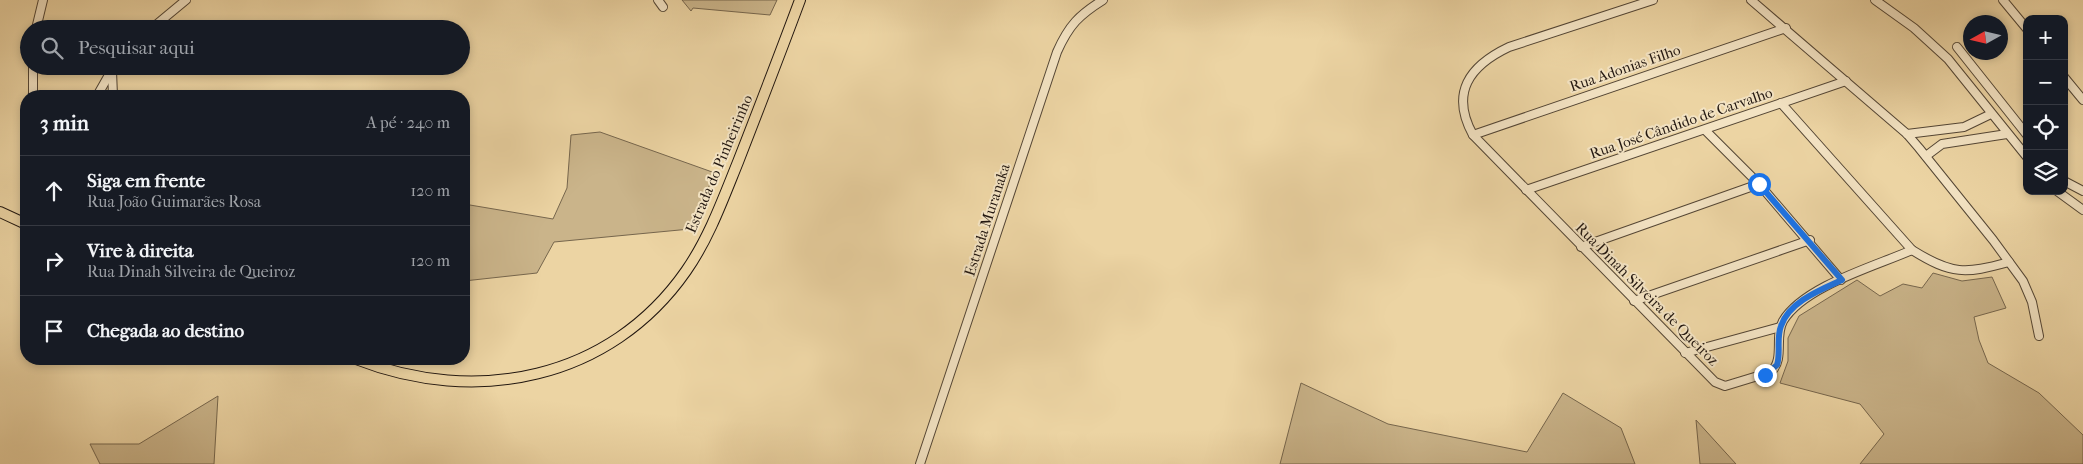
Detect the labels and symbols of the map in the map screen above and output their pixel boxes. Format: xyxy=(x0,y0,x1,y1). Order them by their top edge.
north arrow xyxy=(1963,15,2008,60)
street label: Rua Adonias Filho xyxy=(1567,40,1683,95)
street label: Rua José Cândido de Carvalho xyxy=(1587,83,1775,163)
street label: Estrada do Pinheirinho xyxy=(682,92,756,236)
street label: Estrada Muranaka xyxy=(960,160,1014,279)
route start xyxy=(1748,173,1771,196)
street label: Rua Dinah Silveira de Queiroz xyxy=(1572,219,1723,370)
route end xyxy=(1754,364,1777,387)

